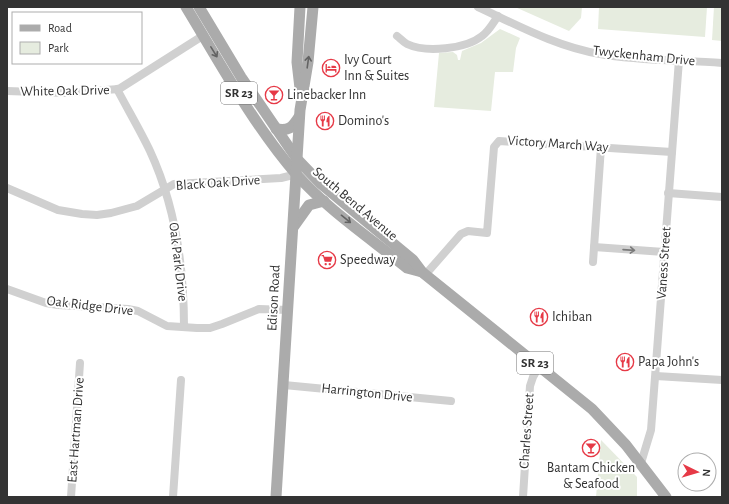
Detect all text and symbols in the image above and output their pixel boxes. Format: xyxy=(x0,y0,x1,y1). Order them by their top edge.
legend xyxy=(12,12,142,64)
text: Road xyxy=(48,22,72,34)
text: Park xyxy=(48,42,69,54)
street label: Twyckenham Drive xyxy=(592,44,696,68)
one-way arrow xyxy=(210,46,218,57)
place label: Ivy Court Inn & Suites xyxy=(344,53,409,83)
one-way arrow xyxy=(304,56,312,69)
hotel icon: Ivy Court Inn & Suites xyxy=(321,58,341,78)
road number: SR 23 xyxy=(221,82,257,104)
street label: White Oak Drive xyxy=(20,83,110,99)
bar icon: Linebacker Inn xyxy=(264,85,284,105)
place label: Linebacker Inn xyxy=(287,88,366,102)
restaurant icon: Domino's xyxy=(315,111,335,131)
place label: Domino's xyxy=(338,114,389,128)
street label: Victory March Way xyxy=(507,133,609,155)
street label: South Bend Avenue xyxy=(310,165,400,243)
street label: Black Oak Drive xyxy=(175,173,261,193)
one-way arrow xyxy=(341,215,352,223)
street label: Oak Park Drive xyxy=(166,222,190,302)
street label: Vaness Street xyxy=(654,226,674,300)
one-way arrow xyxy=(622,246,635,253)
supermarket icon: Speedway xyxy=(317,250,337,270)
place label: Speedway xyxy=(340,253,395,267)
street label: Edison Road xyxy=(265,265,283,331)
street label: Oak Ridge Drive xyxy=(46,294,134,318)
restaurant icon: Ichiban xyxy=(529,307,549,327)
place label: Ichiban xyxy=(552,310,592,324)
road number: SR 23 xyxy=(517,352,553,374)
restaurant icon: Papa John's xyxy=(615,352,635,372)
place label: Papa John's xyxy=(638,355,699,369)
street label: East Hartman Drive xyxy=(65,377,87,483)
street label: Harrington Drive xyxy=(321,381,413,405)
street label: Charles Street xyxy=(517,392,537,469)
bar icon: Bantam Chicken & Seafood xyxy=(581,438,601,458)
north arrow xyxy=(677,452,717,492)
place label: Bantam Chicken & Seafood xyxy=(547,461,635,491)
text: N xyxy=(701,469,712,477)

